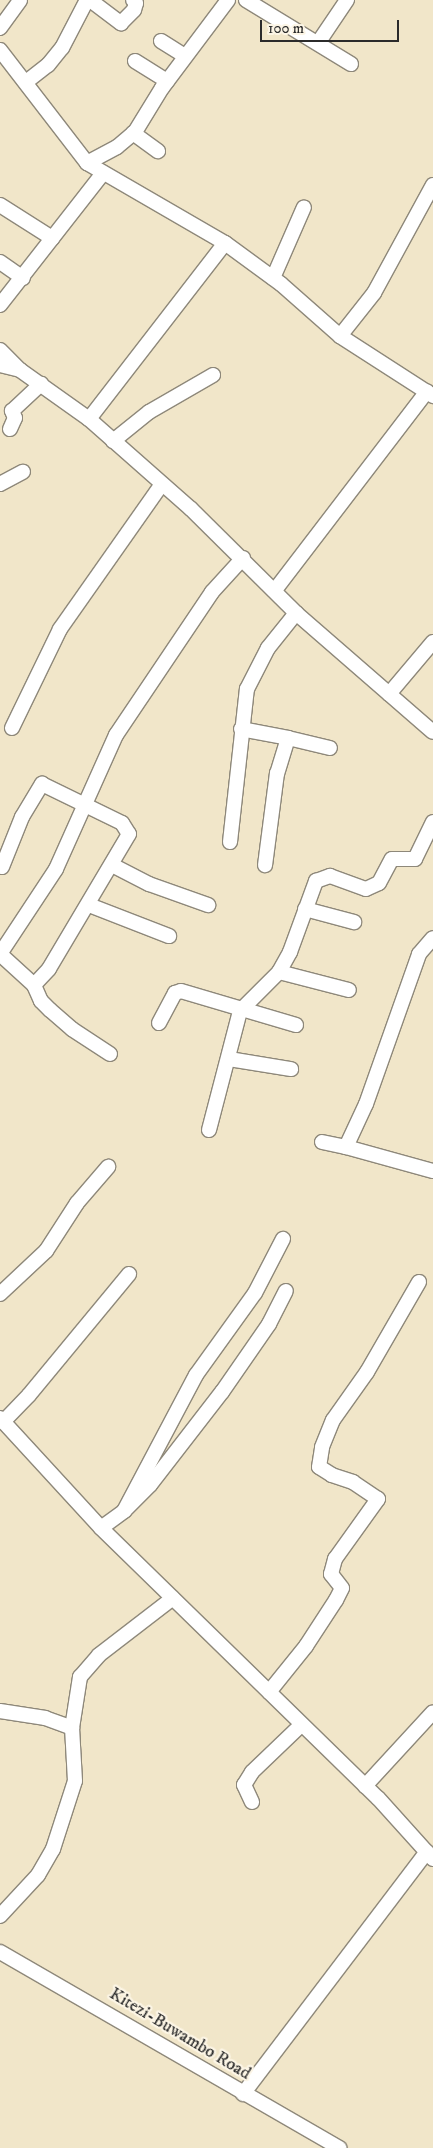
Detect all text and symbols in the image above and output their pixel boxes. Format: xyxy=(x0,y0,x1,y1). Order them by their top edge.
scale bar xyxy=(263,10,402,42)
text: 100 m xyxy=(268,19,304,38)
street label: Kitezi-Buwambo Road xyxy=(105,1983,255,2085)

